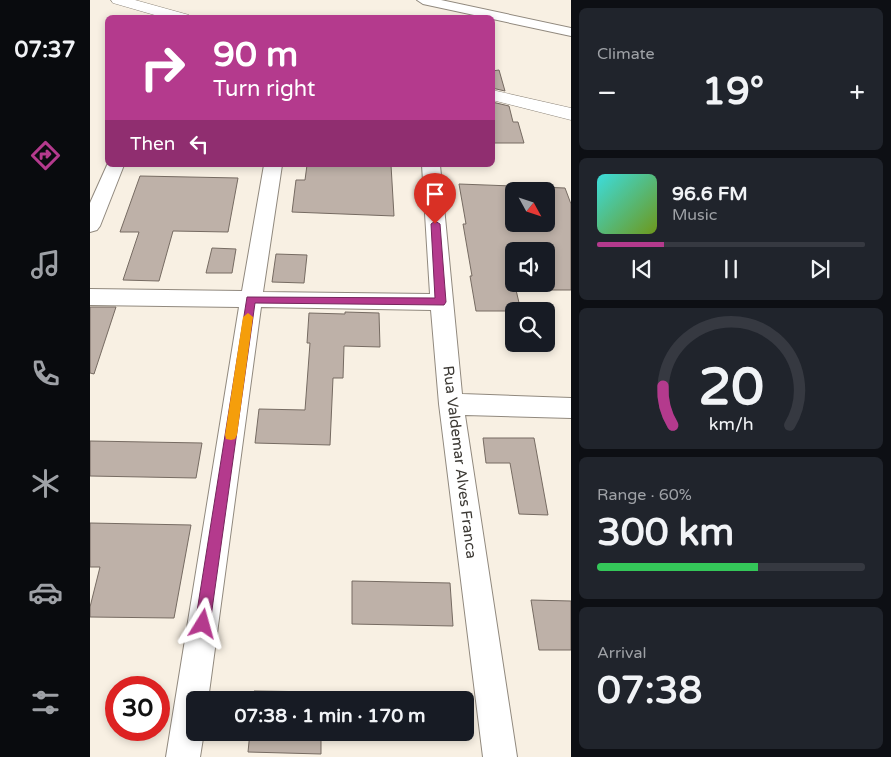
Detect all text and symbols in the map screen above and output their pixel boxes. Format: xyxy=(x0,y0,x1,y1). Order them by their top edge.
text: 90 m xyxy=(213,34,298,76)
icon: right xyxy=(130,35,195,100)
text: 07:37 xyxy=(15,37,75,63)
text: Climate xyxy=(597,44,655,64)
text: 19° xyxy=(702,69,764,115)
text: Turn right xyxy=(213,76,315,102)
text: − xyxy=(597,76,617,110)
text: + xyxy=(849,76,865,110)
icon: left xyxy=(185,130,213,158)
text: Then xyxy=(130,133,175,155)
icon: directions xyxy=(28,138,63,173)
pin xyxy=(414,173,456,224)
icon: arrive xyxy=(421,180,449,208)
north arrow xyxy=(505,182,555,232)
map controls xyxy=(505,182,555,352)
text: 96.6 FM xyxy=(672,183,748,205)
text: Music xyxy=(672,205,717,225)
button: sound xyxy=(505,242,555,292)
icon: music xyxy=(28,247,63,282)
icon: previous xyxy=(628,255,656,283)
icon: pause xyxy=(717,255,745,283)
icon: next xyxy=(806,255,834,283)
button: search xyxy=(505,302,555,352)
icon: phone xyxy=(28,356,63,391)
text: 20 xyxy=(698,356,764,419)
street label: Rua Valdemar Alves Franca xyxy=(439,364,481,560)
text: km/h xyxy=(709,414,753,435)
icon: climate xyxy=(28,466,63,501)
text: Range · 60% xyxy=(597,485,692,505)
text: 300 km xyxy=(597,510,734,556)
icon: car xyxy=(28,575,63,610)
position arrow xyxy=(176,597,228,649)
text: Arrival xyxy=(597,643,646,663)
text: 07:38 xyxy=(597,668,702,714)
speed limit sign: 30 xyxy=(105,676,170,741)
icon: filters xyxy=(28,685,63,720)
text: 07:38 · 1 min · 170 m xyxy=(234,705,426,727)

